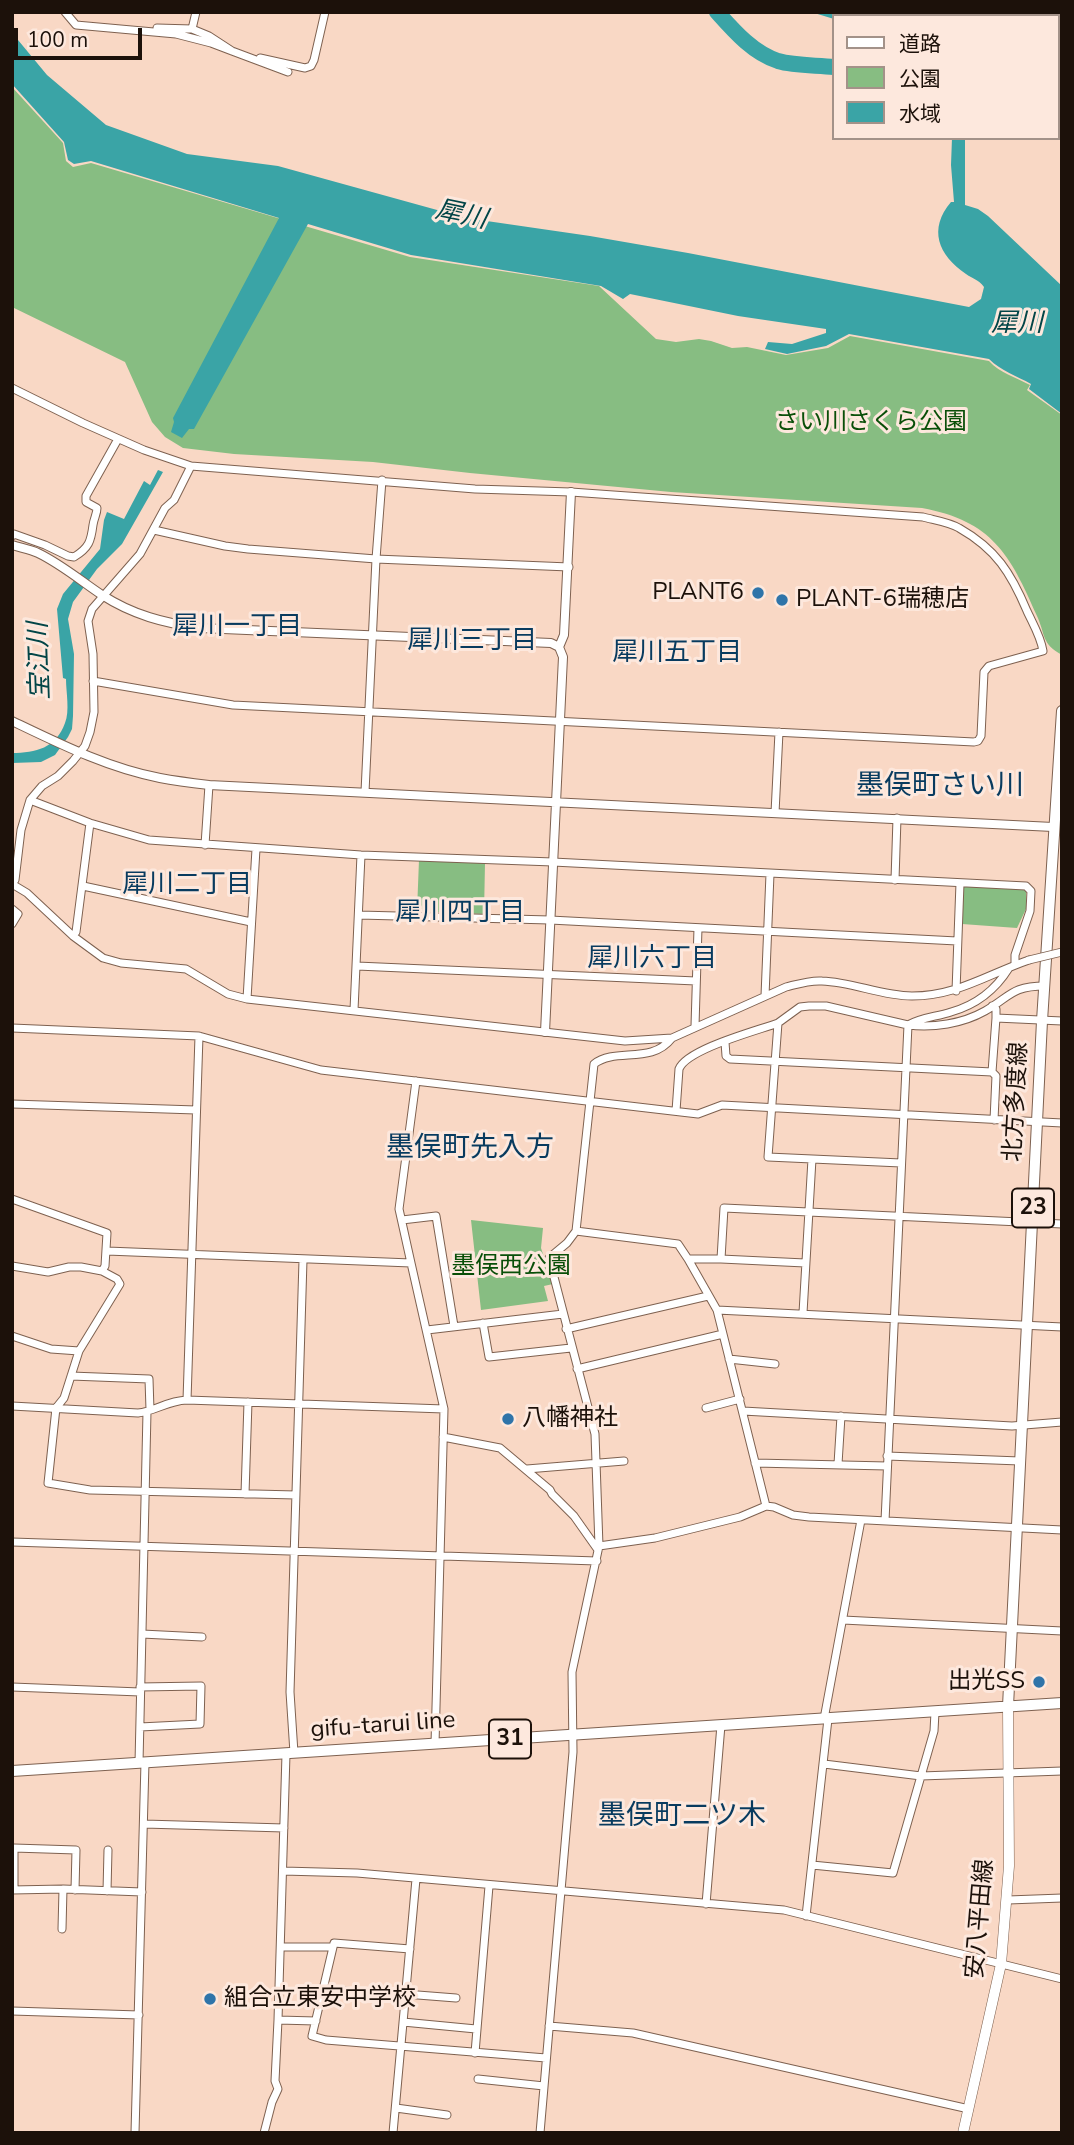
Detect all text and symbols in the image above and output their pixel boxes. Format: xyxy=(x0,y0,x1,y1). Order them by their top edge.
scale bar xyxy=(18,14,145,58)
legend xyxy=(832,14,1060,140)
text: 100 m xyxy=(27,26,88,54)
text: 道路 xyxy=(899,30,941,58)
text: 公園 xyxy=(899,65,941,93)
text: 水域 xyxy=(899,100,941,128)
water label: 犀川 xyxy=(432,195,490,237)
water label: 犀川 xyxy=(991,309,1043,341)
park label: さい川さくら公園 xyxy=(775,409,967,437)
place label: PLANT6 xyxy=(652,579,744,607)
marker: PLANT6 xyxy=(750,585,766,601)
place label: PLANT-6瑞穂店 xyxy=(796,586,969,614)
marker: PLANT-6瑞穂店 xyxy=(774,592,790,608)
district label: 犀川一丁目 xyxy=(172,612,302,644)
water label: 宝江川 xyxy=(24,621,58,701)
district label: 犀川三丁目 xyxy=(407,626,537,658)
district label: 犀川五丁目 xyxy=(612,638,742,670)
district label: 墨俣町さい川 xyxy=(856,770,1024,804)
district label: 犀川二丁目 xyxy=(122,870,252,902)
district label: 犀川四丁目 xyxy=(395,898,525,930)
district label: 犀川六丁目 xyxy=(587,944,717,976)
street label: 北方多度線 xyxy=(999,1041,1035,1163)
district label: 墨俣町先入方 xyxy=(386,1132,554,1166)
road number: 23 xyxy=(1012,1189,1054,1228)
park label: 墨俣西公園 xyxy=(451,1253,571,1281)
place label: 八幡神社 xyxy=(522,1405,618,1433)
marker: 八幡神社 xyxy=(500,1411,516,1427)
place label: 出光SS xyxy=(947,1668,1025,1696)
marker: 出光SS xyxy=(1031,1674,1047,1690)
street label: gifu-tarui line xyxy=(310,1707,456,1745)
road number: 31 xyxy=(489,1720,531,1758)
district label: 墨俣町二ツ木 xyxy=(598,1800,766,1834)
street label: 安八平田線 xyxy=(961,1858,1001,1980)
place label: 組合立東安中学校 xyxy=(224,1985,416,2013)
marker: 組合立東安中学校 xyxy=(202,1991,218,2007)

